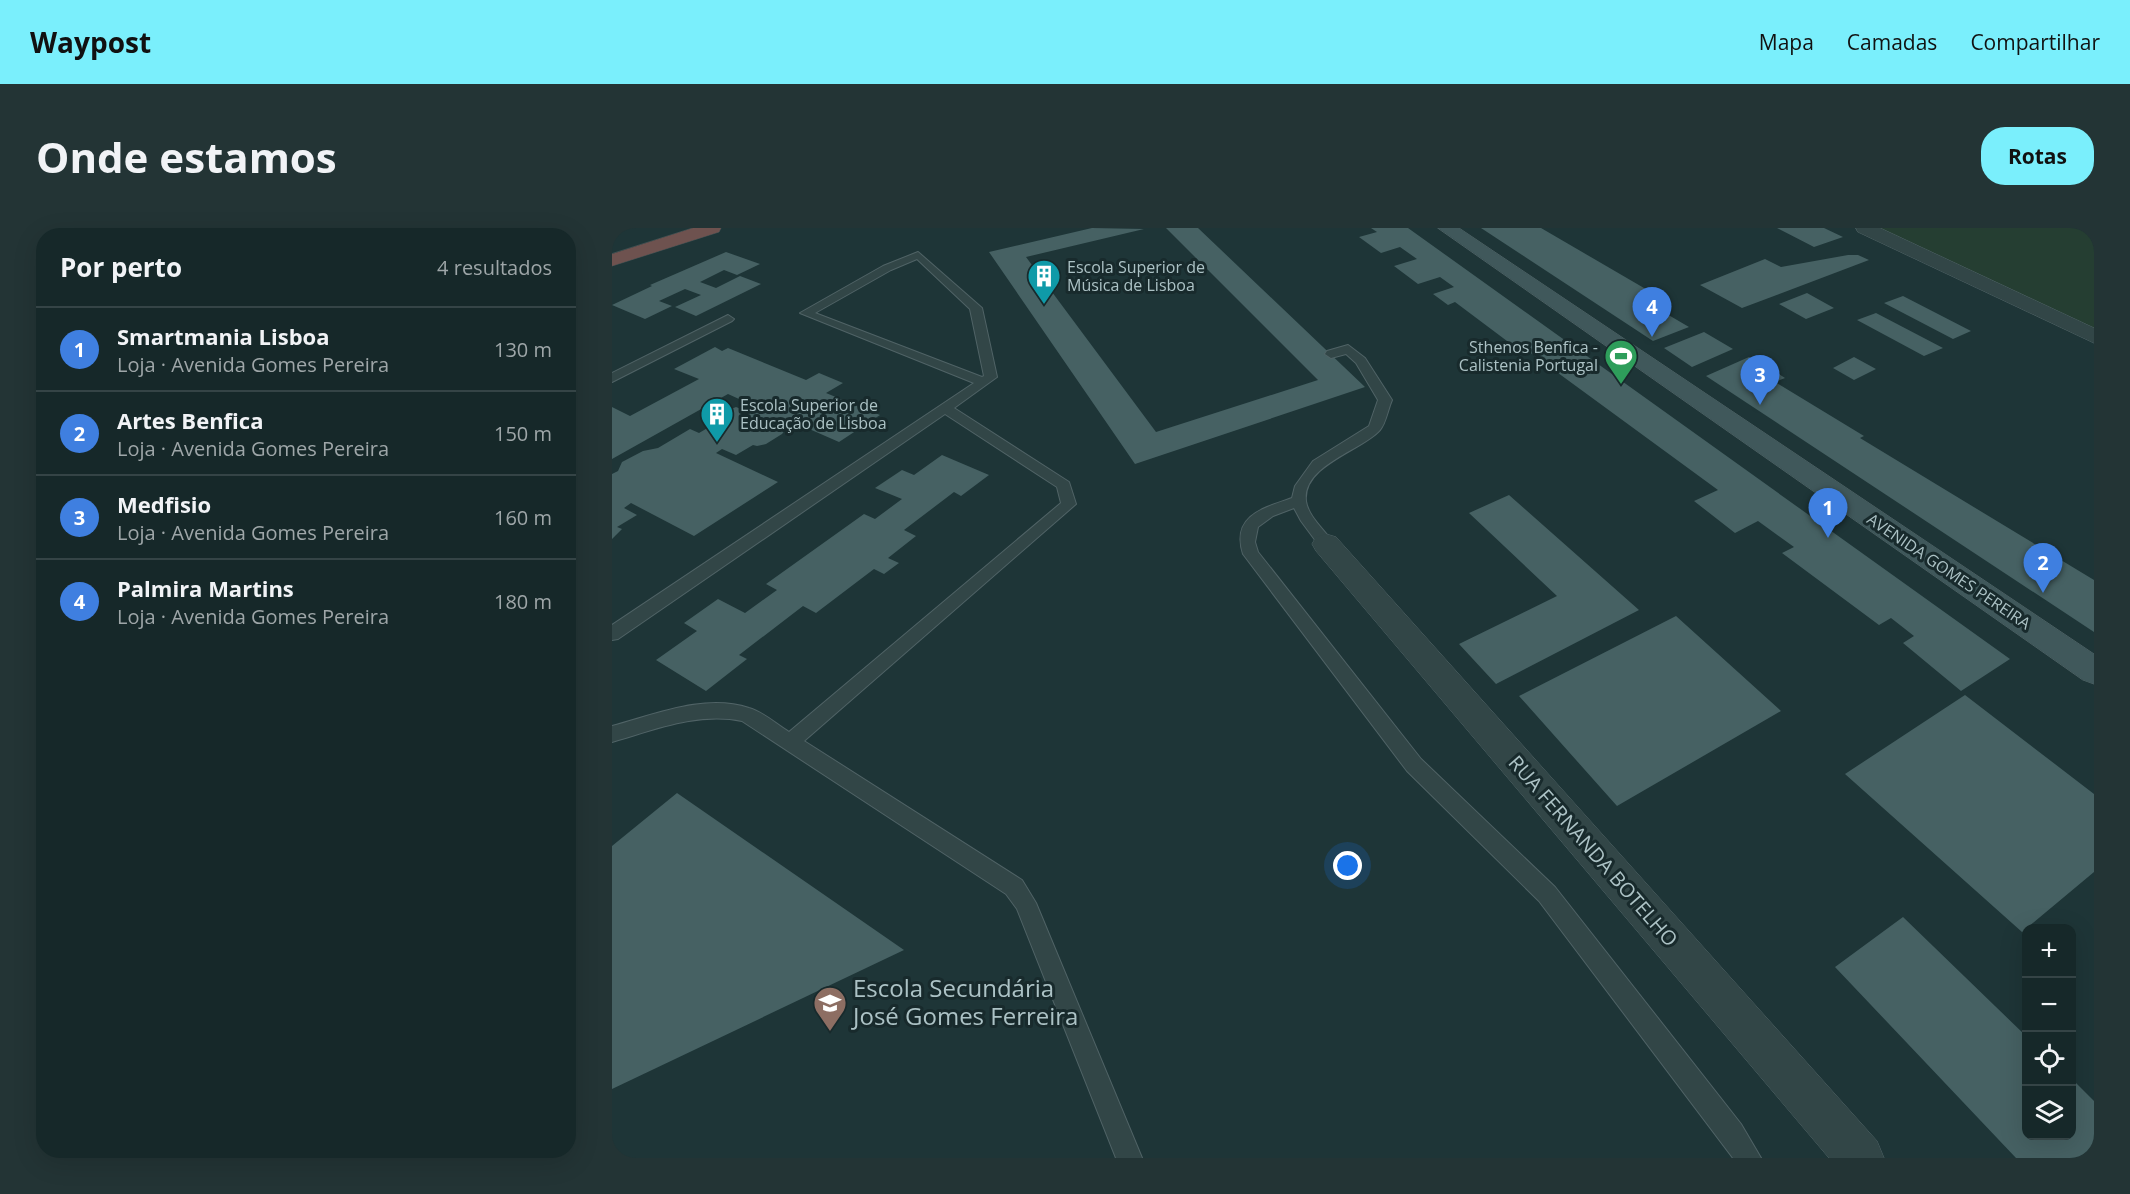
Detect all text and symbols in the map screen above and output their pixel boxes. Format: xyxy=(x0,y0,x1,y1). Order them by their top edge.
text: Waypost xyxy=(30,23,151,61)
text: Mapa xyxy=(1759,28,1814,56)
text: Camadas xyxy=(1847,28,1937,56)
text: Compartilhar xyxy=(1970,28,2100,56)
button: Rotas xyxy=(1981,127,2094,185)
text: Onde estamos xyxy=(36,128,337,185)
text: Por perto xyxy=(60,249,182,285)
text: 4 resultados xyxy=(437,254,552,281)
place label: Escola Superior de Música de Lisboa xyxy=(1067,256,1205,296)
building icon: Escola Superior de Música de Lisboa xyxy=(1026,258,1062,305)
pin: 4 xyxy=(1632,288,1672,337)
text: Smartmania Lisboa xyxy=(117,321,330,351)
text: 1 xyxy=(74,336,85,363)
text: 130 m xyxy=(494,336,552,363)
place label: Sthenos Benfica - Calistenia Portugal xyxy=(1459,336,1598,376)
sports icon: Sthenos Benfica - Calistenia Portugal xyxy=(1603,338,1639,385)
text: Loja · Avenida Gomes Pereira xyxy=(117,351,389,378)
pin: 3 xyxy=(1740,356,1780,405)
place label: Escola Superior de Educação de Lisboa xyxy=(740,394,887,434)
building icon: Escola Superior de Educação de Lisboa xyxy=(699,396,735,443)
text: Artes Benfica xyxy=(117,405,263,435)
text: 2 xyxy=(74,420,85,447)
text: 150 m xyxy=(494,420,552,447)
text: Loja · Avenida Gomes Pereira xyxy=(117,435,389,462)
pin: 1 xyxy=(1808,488,1848,538)
text: Medfisio xyxy=(117,489,211,519)
text: 3 xyxy=(74,504,85,531)
text: 160 m xyxy=(494,504,552,531)
street label: AVENIDA GOMES PEREIRA xyxy=(1863,508,2036,635)
text: Loja · Avenida Gomes Pereira xyxy=(117,519,389,546)
pin: 2 xyxy=(2024,544,2062,593)
text: Palmira Martins xyxy=(117,573,294,603)
text: 4 xyxy=(74,588,85,615)
text: 180 m xyxy=(494,588,552,615)
text: Loja · Avenida Gomes Pereira xyxy=(117,603,389,630)
street label: RUA FERNANDA BOTELHO xyxy=(1503,749,1684,952)
your location xyxy=(1333,851,1362,880)
map controls xyxy=(2022,924,2076,1140)
button: + xyxy=(2022,924,2076,978)
place label: Escola Secundária José Gomes Ferreira xyxy=(851,971,1078,1032)
button: − xyxy=(2022,978,2076,1032)
school or university icon: Escola Secundária José Gomes Ferreira xyxy=(812,985,848,1032)
button: locate xyxy=(2022,1032,2076,1086)
button: layers xyxy=(2022,1086,2076,1140)

